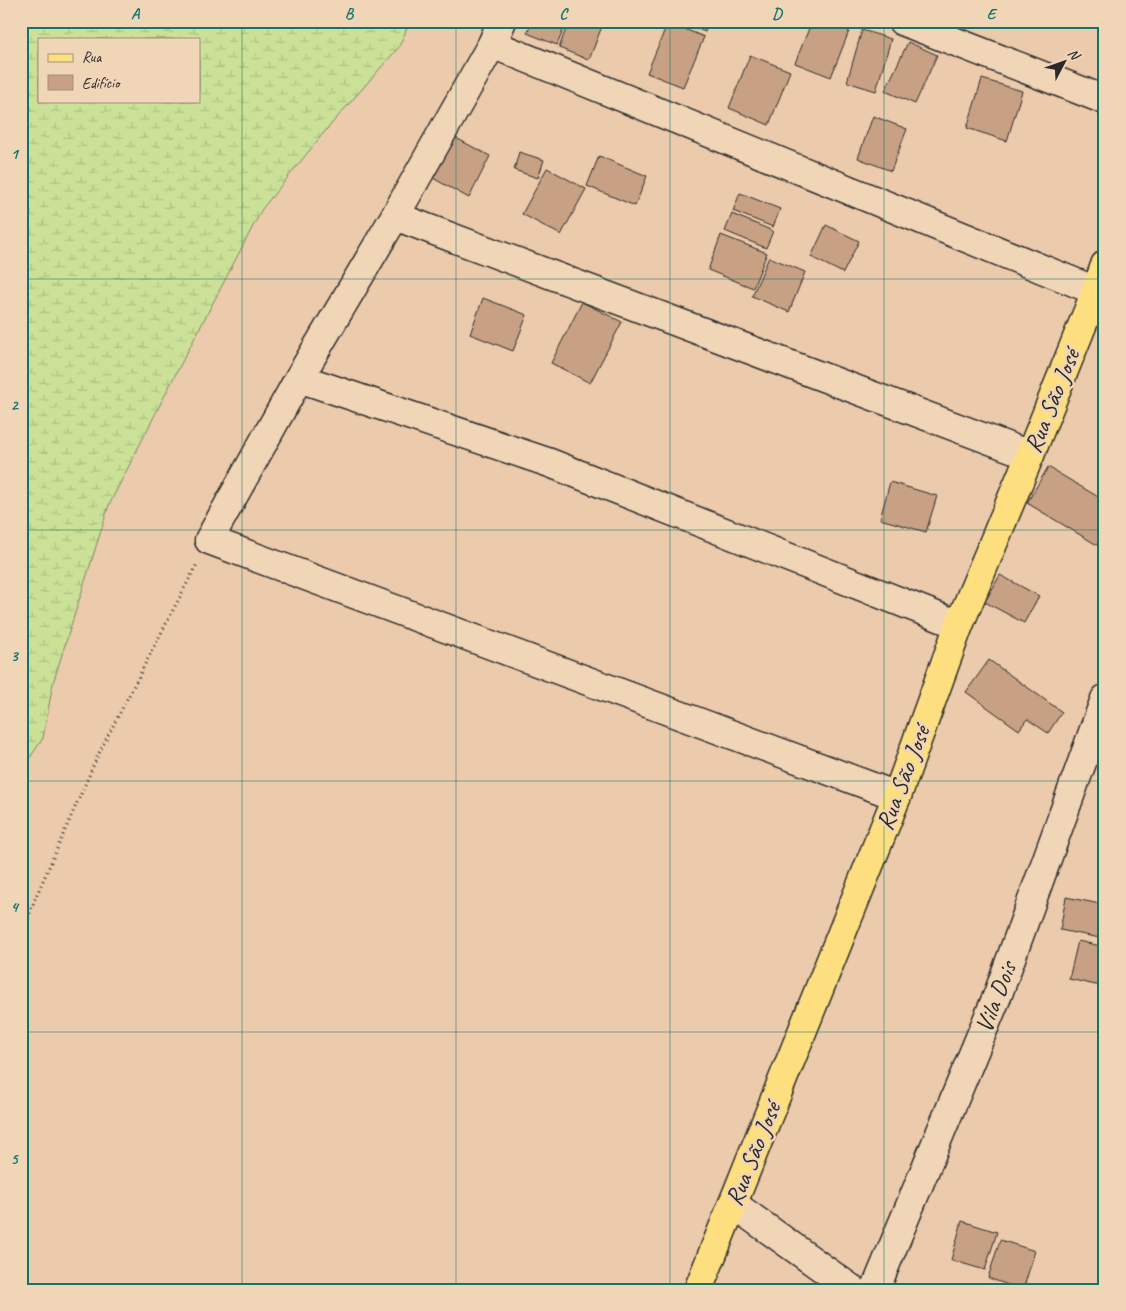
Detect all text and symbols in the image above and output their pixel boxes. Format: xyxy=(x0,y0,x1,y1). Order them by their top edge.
text: A xyxy=(131,4,141,24)
text: B xyxy=(345,4,355,24)
text: C xyxy=(559,4,569,24)
text: D xyxy=(772,4,783,24)
text: E xyxy=(987,4,998,24)
legend xyxy=(38,38,200,102)
north arrow xyxy=(1038,38,1088,88)
text: N xyxy=(1064,45,1084,64)
text: Rua xyxy=(82,48,102,67)
text: Edifício xyxy=(82,74,121,93)
text: 1 xyxy=(10,144,19,164)
street label: Rua São José xyxy=(1017,341,1089,458)
text: 2 xyxy=(10,395,19,415)
text: 3 xyxy=(10,646,19,666)
street label: Rua São José xyxy=(869,718,939,835)
text: 4 xyxy=(10,897,19,917)
street label: Vila Dois xyxy=(968,955,1025,1037)
street label: Rua São José xyxy=(718,1094,790,1211)
text: 5 xyxy=(11,1149,20,1169)

